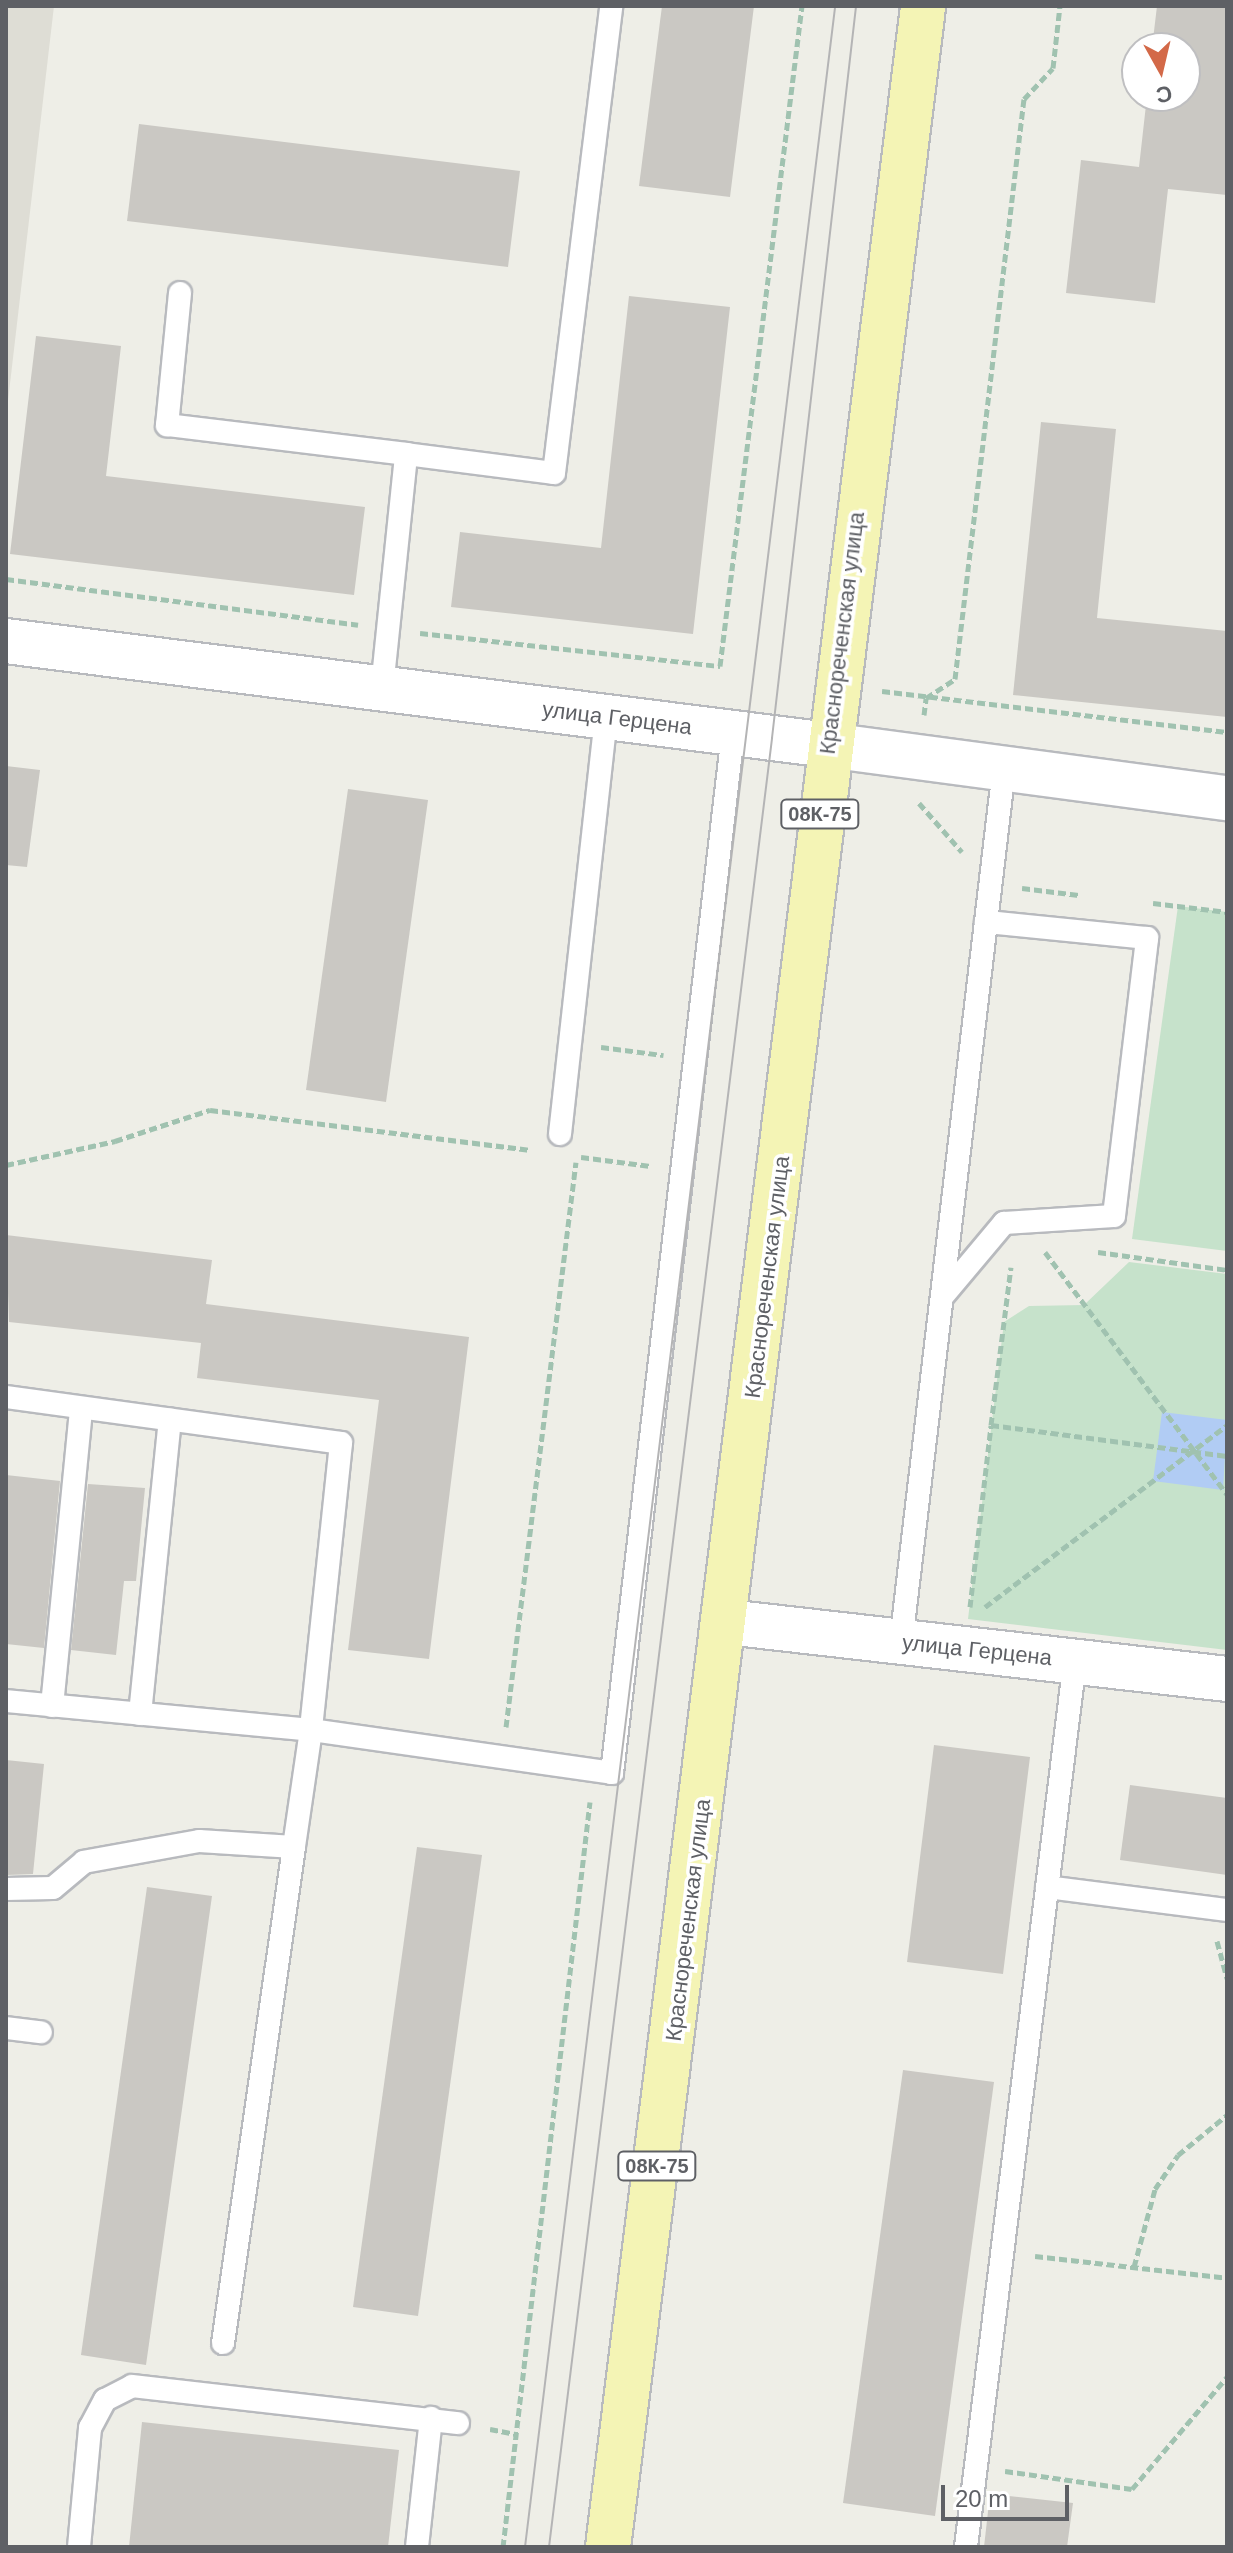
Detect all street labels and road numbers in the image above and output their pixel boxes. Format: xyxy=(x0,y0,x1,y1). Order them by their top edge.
street label: Краснореченская улица xyxy=(814,510,870,756)
street label: улица Герцена xyxy=(541,696,693,740)
road number: 08К-75 xyxy=(780,798,860,830)
street label: Краснореченская улица xyxy=(739,1154,795,1400)
street label: улица Герцена xyxy=(901,1629,1053,1671)
street label: Краснореченская улица xyxy=(660,1797,716,2043)
road number: 08К-75 xyxy=(617,2150,697,2182)

